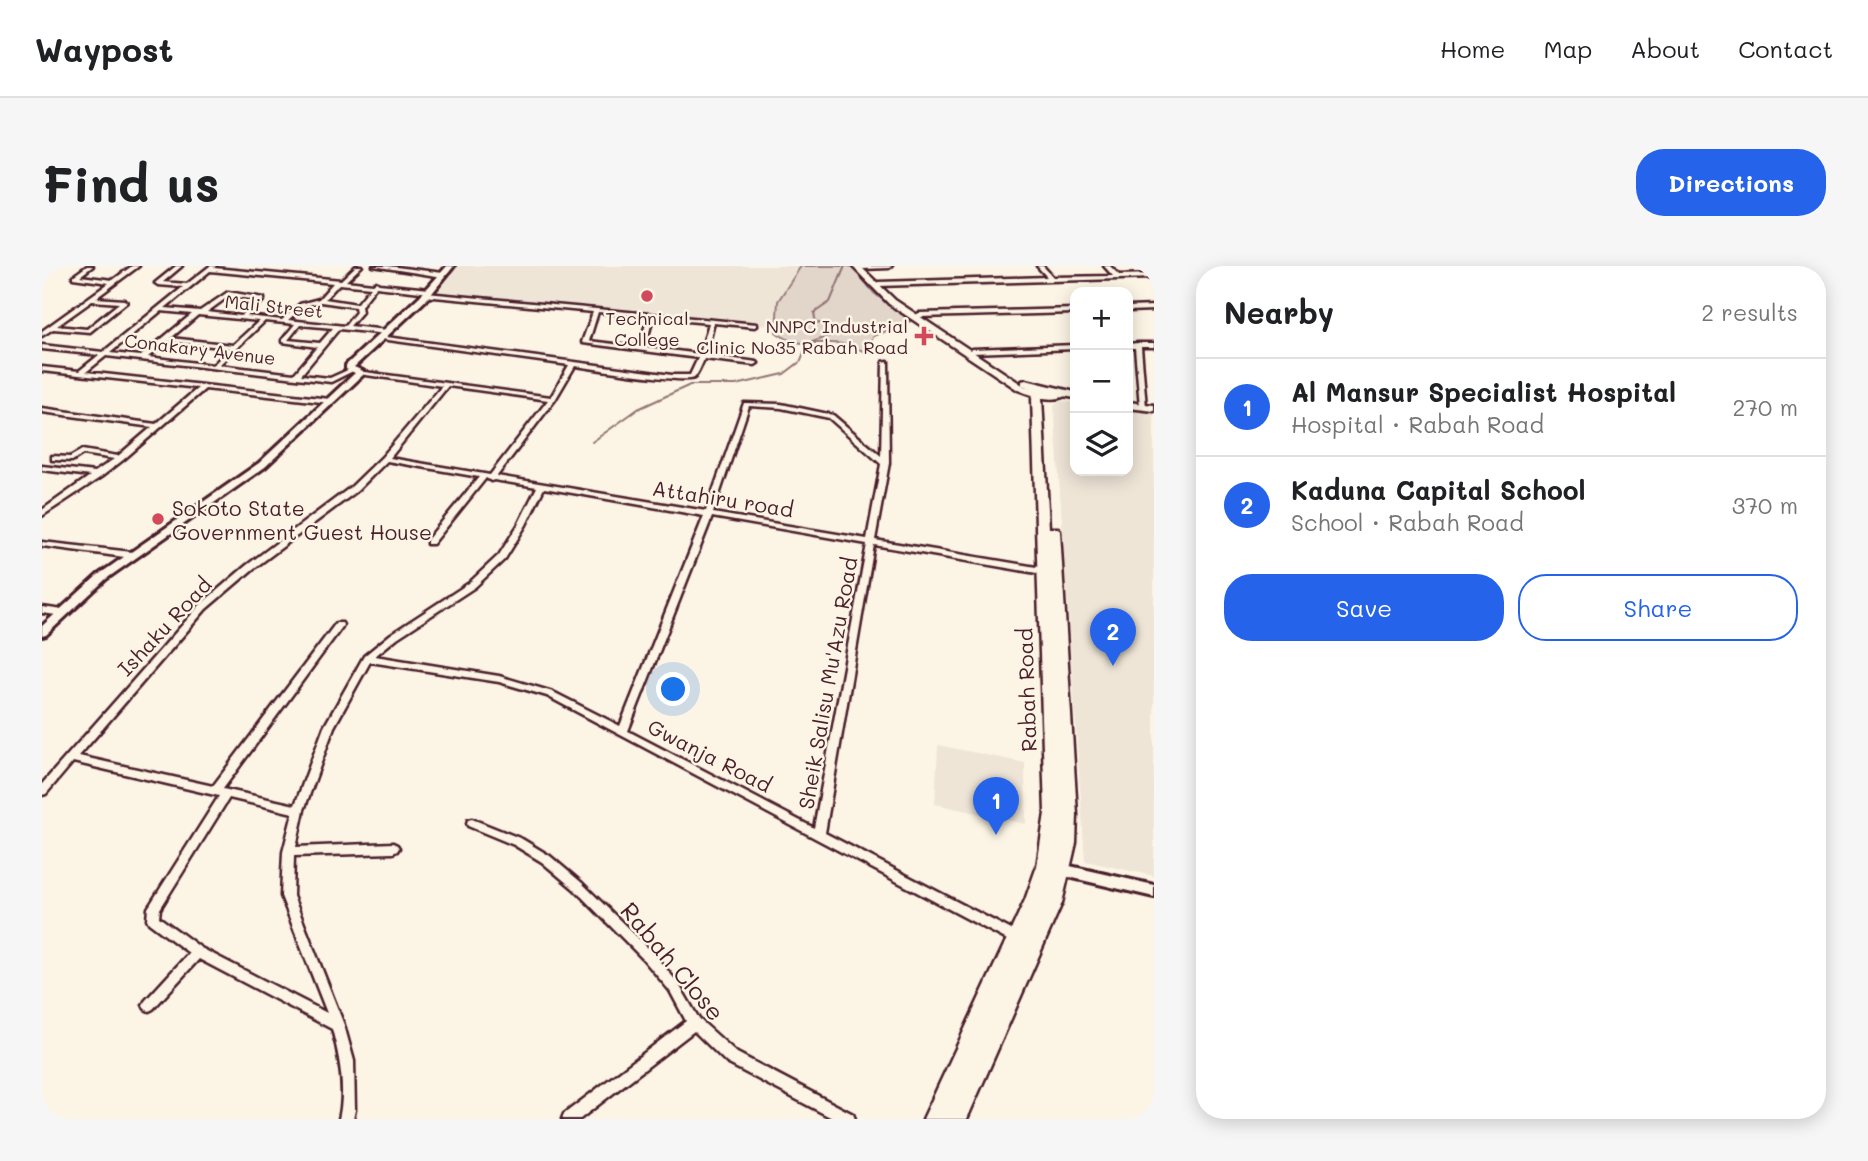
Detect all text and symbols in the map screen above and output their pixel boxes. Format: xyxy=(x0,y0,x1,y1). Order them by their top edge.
text: Waypost xyxy=(35,27,173,70)
text: Home xyxy=(1440,33,1505,64)
text: Map xyxy=(1543,33,1592,64)
text: About xyxy=(1630,33,1700,64)
text: Contact xyxy=(1738,33,1833,64)
button: Directions xyxy=(1636,149,1826,216)
text: Find us xyxy=(42,151,220,214)
map controls xyxy=(1070,287,1133,476)
button: + xyxy=(1070,287,1133,350)
marker: Technical College xyxy=(639,288,655,304)
street label: Mali Street xyxy=(224,289,324,323)
text: Nearby xyxy=(1224,292,1334,332)
text: 2 results xyxy=(1701,297,1798,327)
place label: Technical College xyxy=(605,306,689,351)
place label: NNPC Industrial Clinic No35 Rabah Road xyxy=(696,314,908,359)
marker: NNPC Industrial Clinic No35 Rabah Road xyxy=(914,326,934,346)
street label: Conakary Avenue xyxy=(123,328,277,370)
button: − xyxy=(1070,350,1133,413)
text: Al Mansur Specialist Hospital xyxy=(1291,375,1676,409)
text: 1 xyxy=(1242,392,1252,422)
text: 270 m xyxy=(1733,392,1798,422)
text: Hospital · Rabah Road xyxy=(1291,409,1544,439)
button: layers xyxy=(1070,413,1133,476)
text: Kaduna Capital School xyxy=(1291,473,1586,507)
street label: Attahiru road xyxy=(651,474,795,522)
text: 2 xyxy=(1241,490,1253,520)
text: 370 m xyxy=(1732,490,1798,520)
place label: Sokoto State Government Guest House xyxy=(172,494,432,545)
text: School · Rabah Road xyxy=(1291,507,1524,537)
marker: Sokoto State Government Guest House xyxy=(150,511,166,527)
street label: Sheik Salisu Mu'Azu Road xyxy=(792,555,862,811)
street label: Ishaku Road xyxy=(111,571,217,681)
button: Save xyxy=(1224,574,1504,641)
button: Share xyxy=(1518,574,1798,641)
pin: 2 xyxy=(1090,608,1136,666)
street label: Rabah Road xyxy=(1010,628,1042,752)
your location xyxy=(656,672,690,706)
street label: Gwanja Road xyxy=(643,712,777,798)
pin: 1 xyxy=(973,777,1019,835)
street label: Rabah Close xyxy=(614,895,732,1027)

